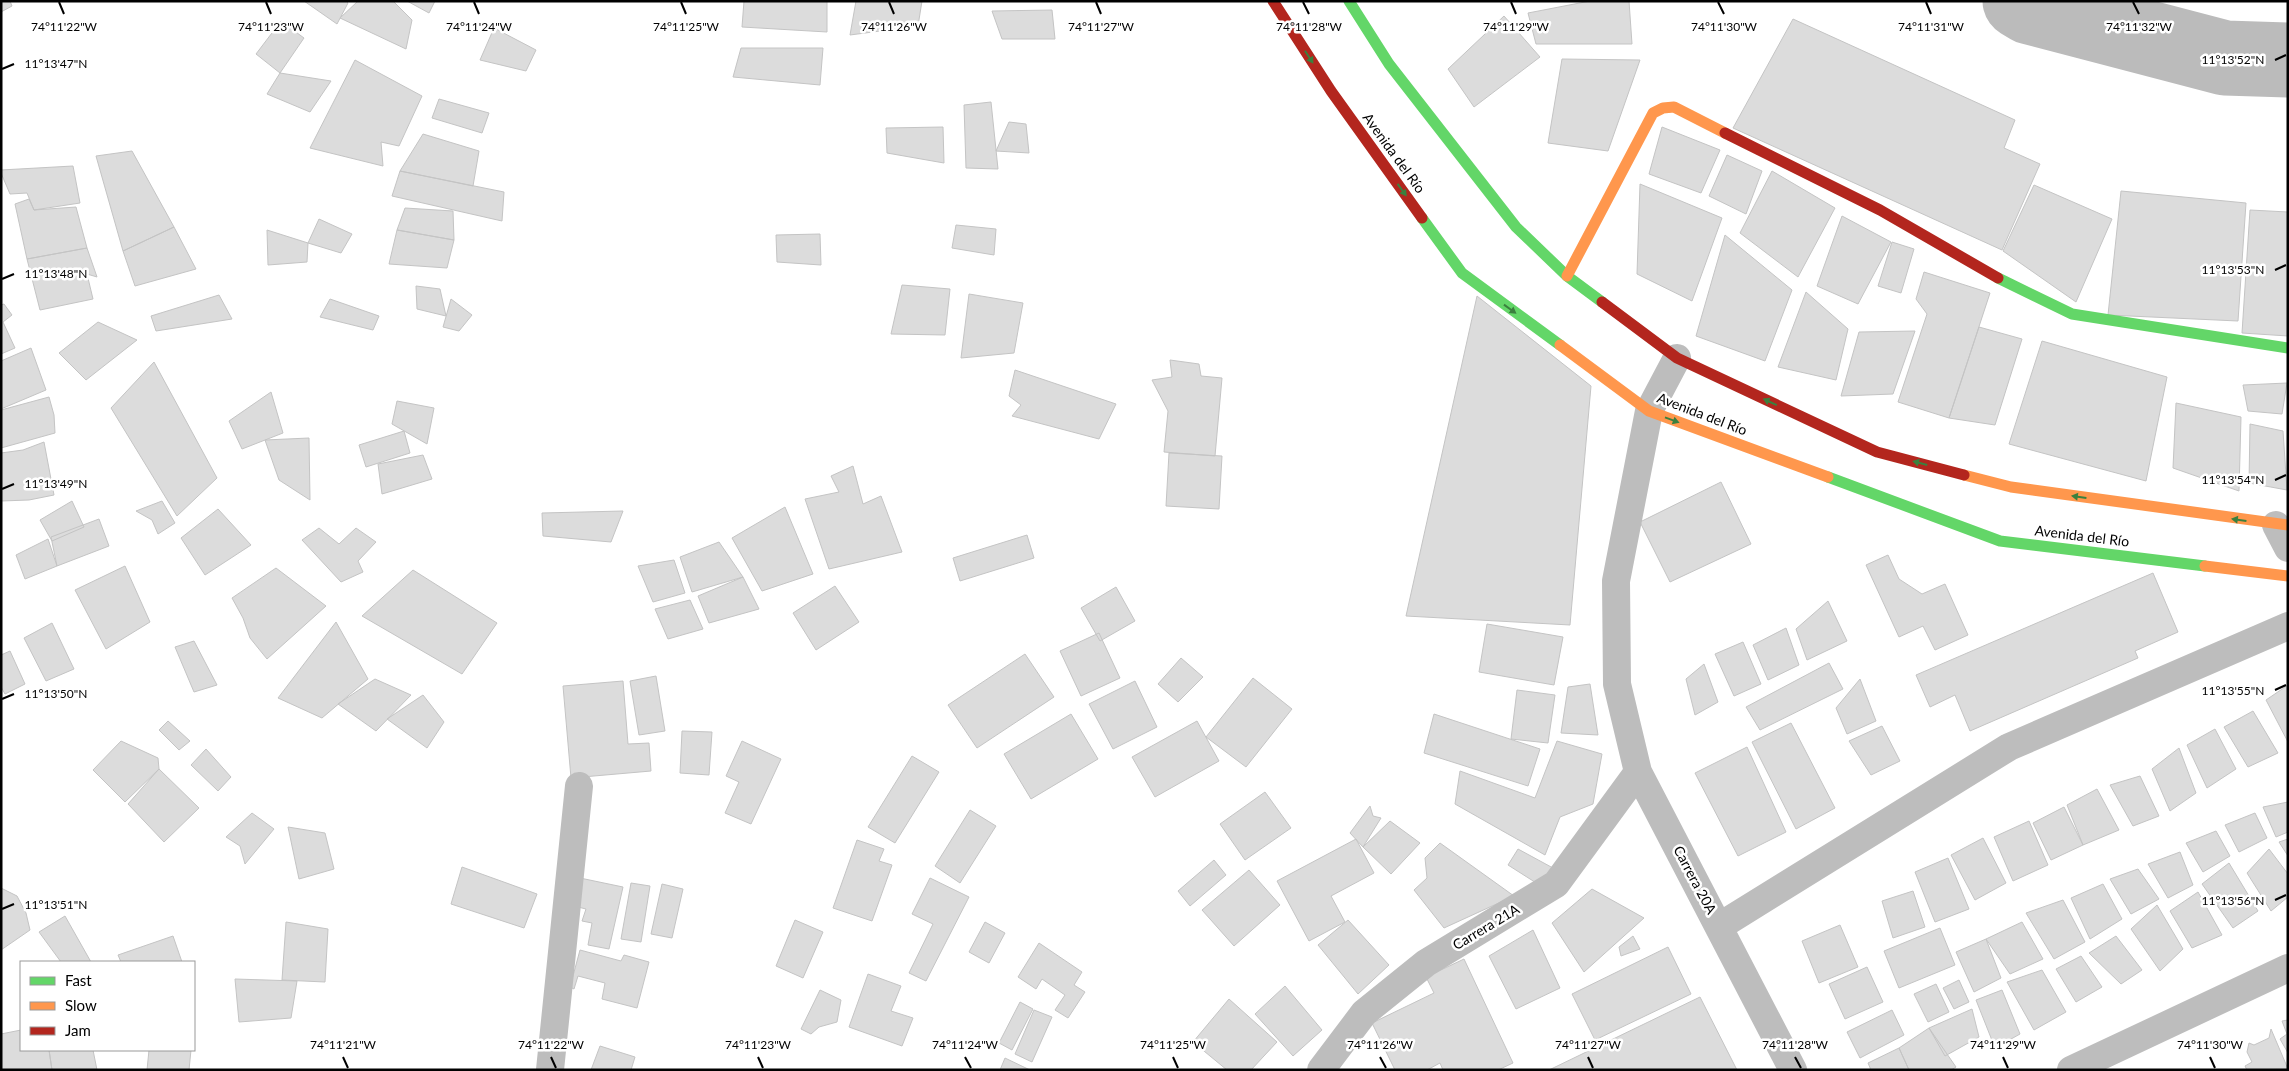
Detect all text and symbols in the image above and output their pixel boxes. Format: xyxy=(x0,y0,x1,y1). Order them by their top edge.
text: 74°11'22"W xyxy=(31,19,98,34)
text: 74°11'23"W xyxy=(238,19,305,34)
text: 74°11'24"W xyxy=(446,19,513,34)
text: 74°11'25"W xyxy=(653,19,720,34)
text: 74°11'26"W xyxy=(861,19,928,34)
text: 74°11'27"W xyxy=(1068,19,1135,34)
text: 74°11'28"W xyxy=(1276,19,1343,34)
text: 74°11'29"W xyxy=(1483,19,1550,34)
text: 74°11'30"W xyxy=(1691,19,1758,34)
text: 74°11'31"W xyxy=(1898,19,1965,34)
text: 74°11'32"W xyxy=(2106,19,2173,34)
one-way arrow xyxy=(1304,50,1314,63)
text: 11°13'52"N xyxy=(2202,52,2264,67)
text: 11°13'47"N xyxy=(25,56,87,71)
street label: Avenida del Río xyxy=(1360,109,1429,196)
one-way arrow xyxy=(1397,183,1407,197)
text: 11°13'53"N xyxy=(2202,262,2264,277)
text: 11°13'48"N xyxy=(25,266,87,281)
one-way arrow xyxy=(1503,304,1517,314)
street label: Avenida del Río xyxy=(1655,389,1750,439)
one-way arrow xyxy=(1763,397,1777,405)
one-way arrow xyxy=(1665,417,1680,424)
one-way arrow xyxy=(1912,459,1927,467)
text: 11°13'54"N xyxy=(2202,472,2264,487)
text: 11°13'49"N xyxy=(25,476,87,491)
one-way arrow xyxy=(2070,492,2086,500)
one-way arrow xyxy=(2231,515,2247,523)
street label: Avenida del Río xyxy=(2034,521,2130,550)
text: 11°13'55"N xyxy=(2202,683,2264,698)
text: 11°13'50"N xyxy=(25,686,87,701)
street label: Carrera 20A xyxy=(1670,843,1721,917)
text: 11°13'56"N xyxy=(2202,893,2264,908)
text: 11°13'51"N xyxy=(25,897,87,912)
street label: Carrera 21A xyxy=(1449,900,1523,953)
legend xyxy=(20,961,195,1051)
text: Fast xyxy=(65,971,92,989)
text: Slow xyxy=(65,996,97,1014)
text: Jam xyxy=(65,1021,91,1039)
text: 74°11'21"W xyxy=(310,1037,377,1052)
text: 74°11'22"W xyxy=(518,1037,585,1052)
text: 74°11'23"W xyxy=(725,1037,792,1052)
text: 74°11'24"W xyxy=(932,1037,999,1052)
text: 74°11'25"W xyxy=(1140,1037,1207,1052)
text: 74°11'26"W xyxy=(1347,1037,1414,1052)
text: 74°11'27"W xyxy=(1555,1037,1622,1052)
text: 74°11'28"W xyxy=(1762,1037,1829,1052)
text: 74°11'29"W xyxy=(1970,1037,2037,1052)
text: 74°11'30"W xyxy=(2177,1037,2244,1052)

